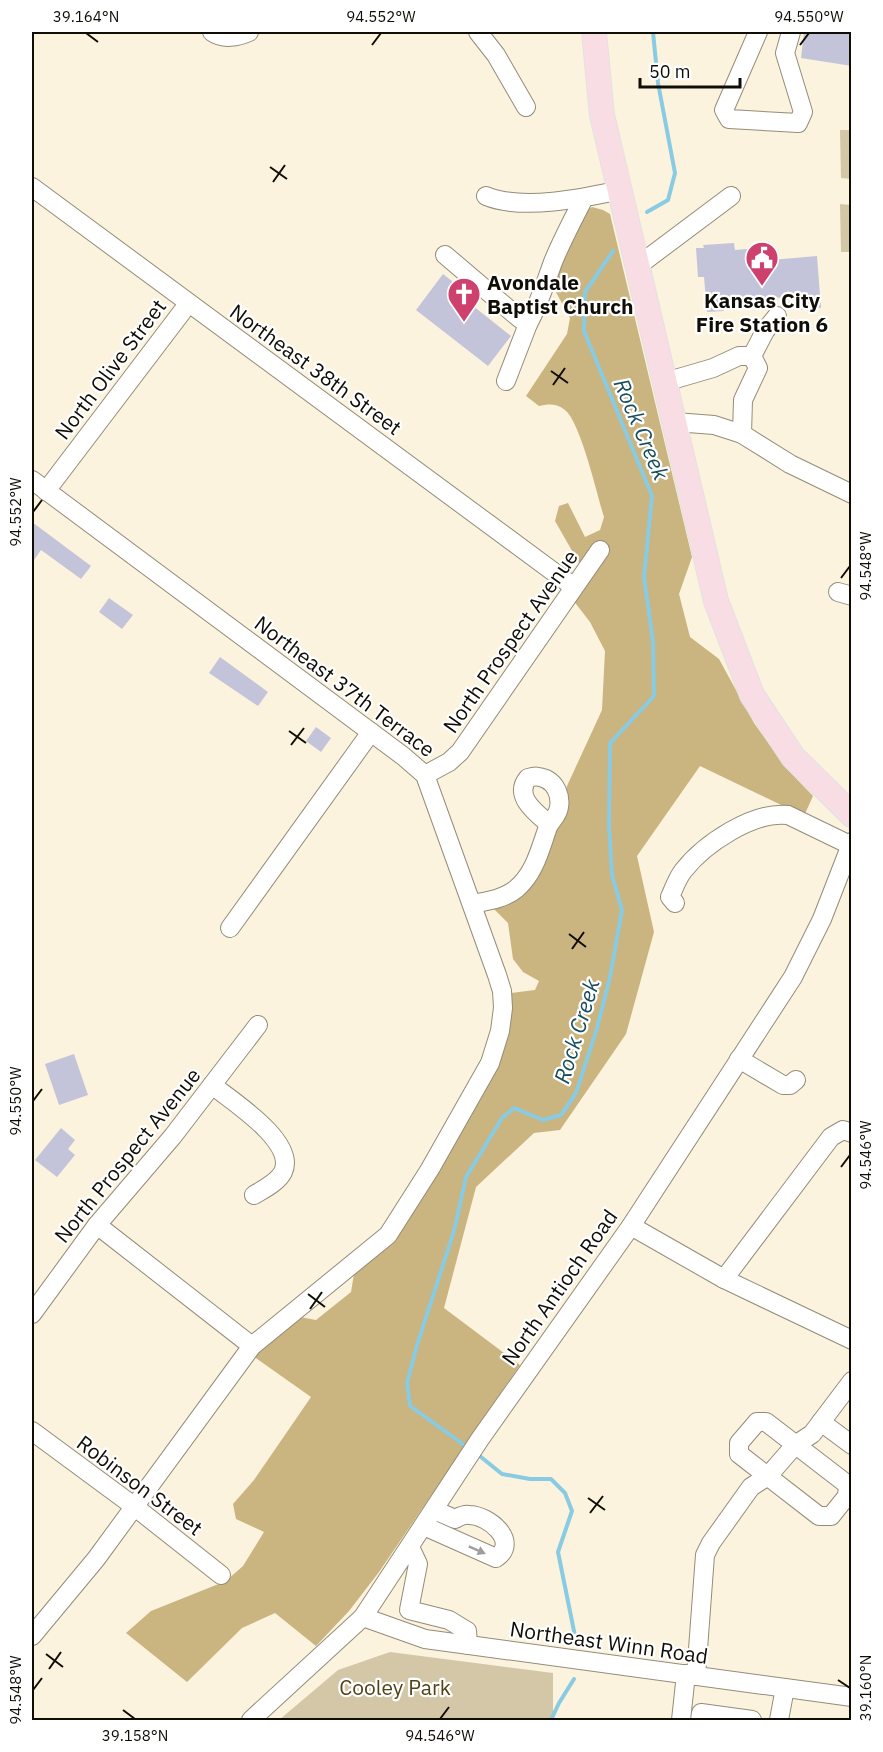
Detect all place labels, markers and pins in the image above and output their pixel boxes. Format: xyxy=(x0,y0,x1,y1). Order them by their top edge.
public building icon: Kansas City Fire Station 6 xyxy=(744,240,780,287)
place label: Avondale Baptist Church xyxy=(487,268,634,320)
church icon: Avondale Baptist Church xyxy=(446,276,482,323)
place label: Kansas City Fire Station 6 xyxy=(696,286,828,338)

